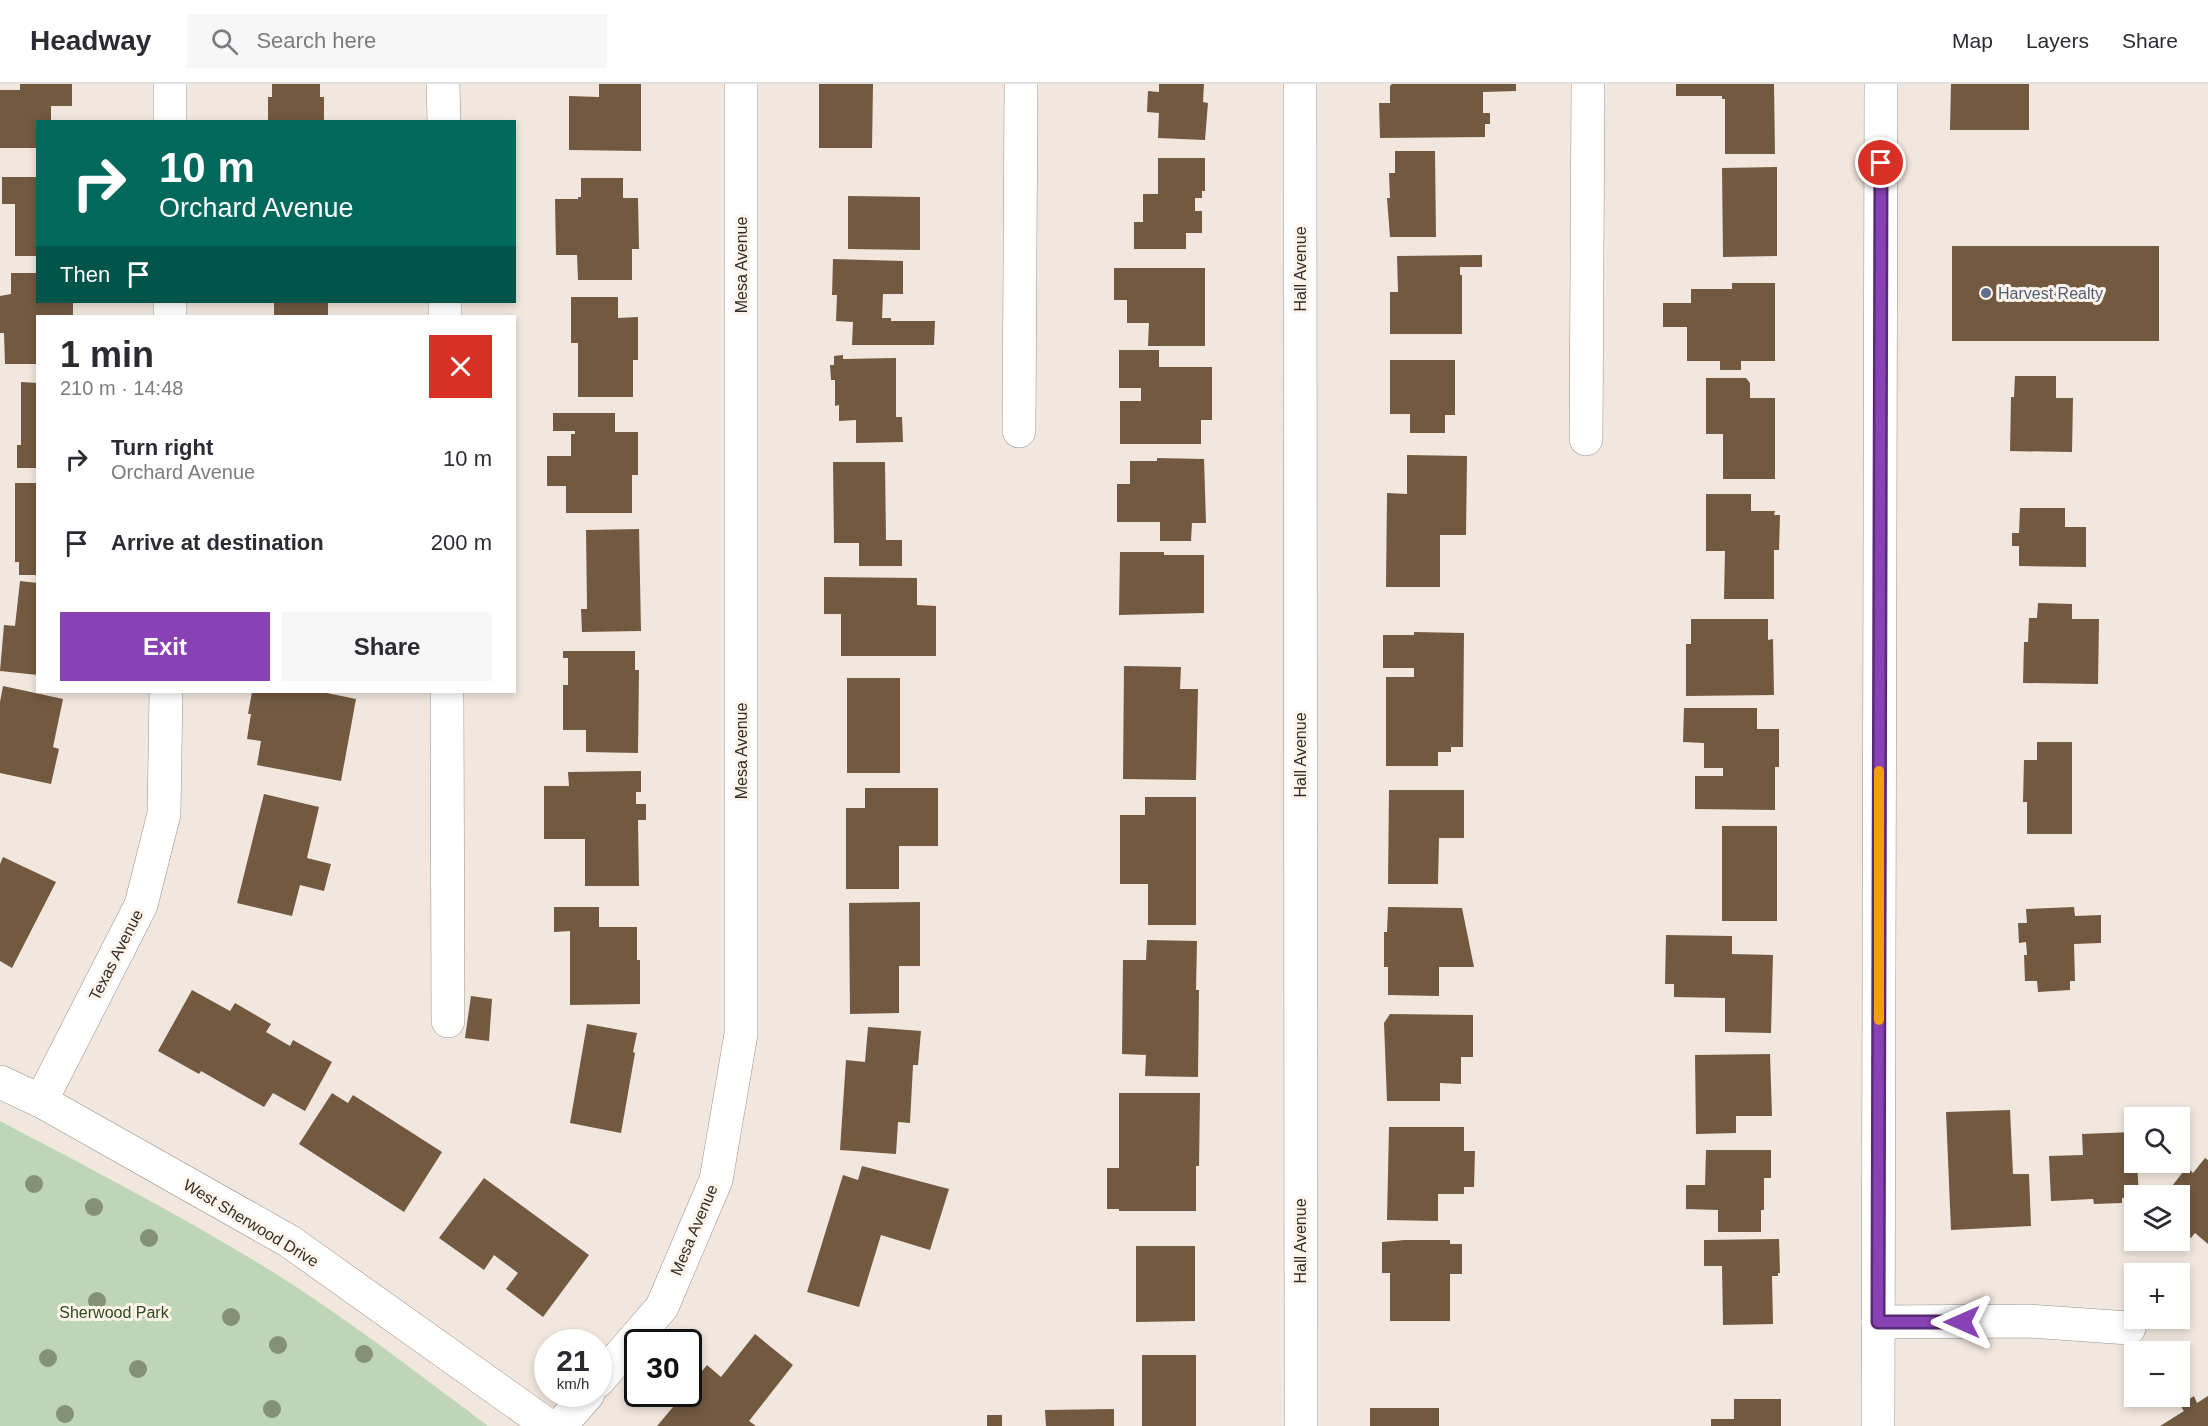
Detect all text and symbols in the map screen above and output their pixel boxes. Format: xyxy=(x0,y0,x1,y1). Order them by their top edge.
search box xyxy=(187,14,607,68)
text: Headway xyxy=(30,25,151,56)
icon: search xyxy=(208,25,241,58)
text: Search here xyxy=(256,28,376,53)
text: Map xyxy=(1952,29,1993,52)
text: Layers xyxy=(2026,29,2089,52)
text: Share xyxy=(2122,29,2178,52)
pin xyxy=(1855,137,1906,188)
icon: right xyxy=(60,144,138,222)
text: 10 m xyxy=(159,144,255,191)
icon: arrive xyxy=(1864,146,1897,179)
text: Orchard Avenue xyxy=(159,193,354,223)
street label: Mesa Avenue xyxy=(733,217,750,313)
street label: Hall Avenue xyxy=(1292,226,1309,312)
icon: arrive xyxy=(122,258,155,291)
text: Then xyxy=(60,262,110,287)
place label: Harvest Realty xyxy=(1998,285,2103,302)
marker: Harvest Realty xyxy=(1979,286,1993,300)
text: 1 min xyxy=(60,334,154,375)
button: close xyxy=(429,335,492,398)
text: 210 m · 14:48 xyxy=(60,377,183,399)
text: Turn right xyxy=(111,435,213,460)
icon: right xyxy=(60,443,93,476)
text: 10 m xyxy=(443,446,492,471)
text: Orchard Avenue xyxy=(111,461,255,483)
icon: arrive xyxy=(60,527,93,560)
text: Arrive at destination xyxy=(111,530,324,555)
text: 200 m xyxy=(431,530,492,555)
button: Exit xyxy=(60,612,270,681)
button: Share xyxy=(282,612,492,681)
street label: Mesa Avenue xyxy=(733,703,750,799)
street label: Hall Avenue xyxy=(1292,712,1309,798)
street label: Texas Avenue xyxy=(86,907,146,1003)
map controls xyxy=(2124,1107,2190,1407)
button: search xyxy=(2124,1107,2190,1173)
street label: West Sherwood Drive xyxy=(180,1176,322,1270)
street label: Mesa Avenue xyxy=(667,1182,721,1278)
button: layers xyxy=(2124,1185,2190,1251)
street label: Hall Avenue xyxy=(1292,1198,1309,1284)
button: + xyxy=(2124,1263,2190,1329)
position arrow xyxy=(1930,1290,1994,1354)
park label: Sherwood Park xyxy=(59,1304,170,1321)
speed limit sign: 30 xyxy=(624,1329,702,1407)
button: − xyxy=(2124,1341,2190,1407)
text: 21 xyxy=(556,1344,590,1377)
text: km/h xyxy=(557,1375,589,1392)

